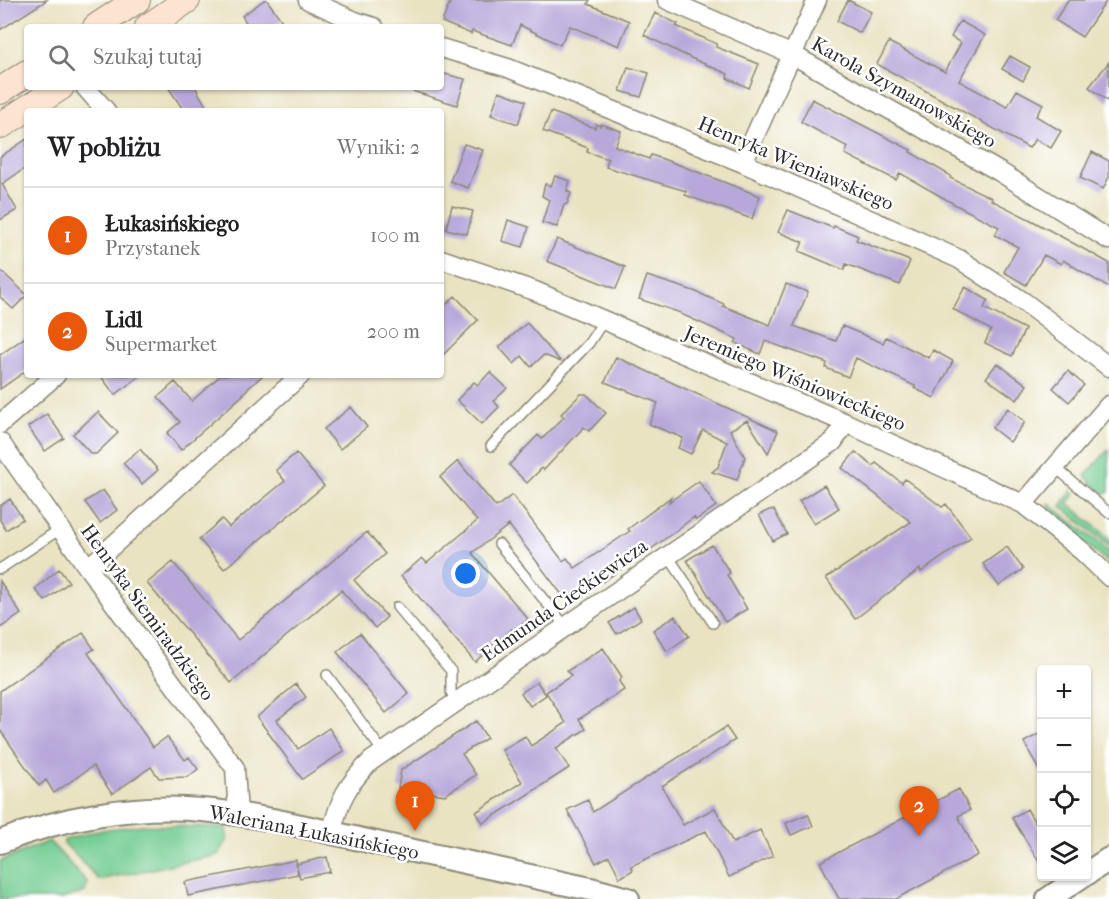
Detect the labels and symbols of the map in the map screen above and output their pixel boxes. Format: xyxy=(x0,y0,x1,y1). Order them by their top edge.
street label: Karola Szymanowskiego xyxy=(808,32,1000,153)
street label: Henryka Wieniawskiego xyxy=(694,112,897,215)
street label: Jeremiego Wiśniowieckiego xyxy=(679,320,909,436)
street label: Henryka Siemiradzkiego xyxy=(76,520,219,705)
street label: Edmunda Ciećkiewicza xyxy=(477,534,653,667)
your location xyxy=(451,559,480,588)
pin: 1 xyxy=(396,782,434,831)
pin: 2 xyxy=(900,786,938,836)
street label: Waleriana Łukasińskiego xyxy=(206,801,421,864)

